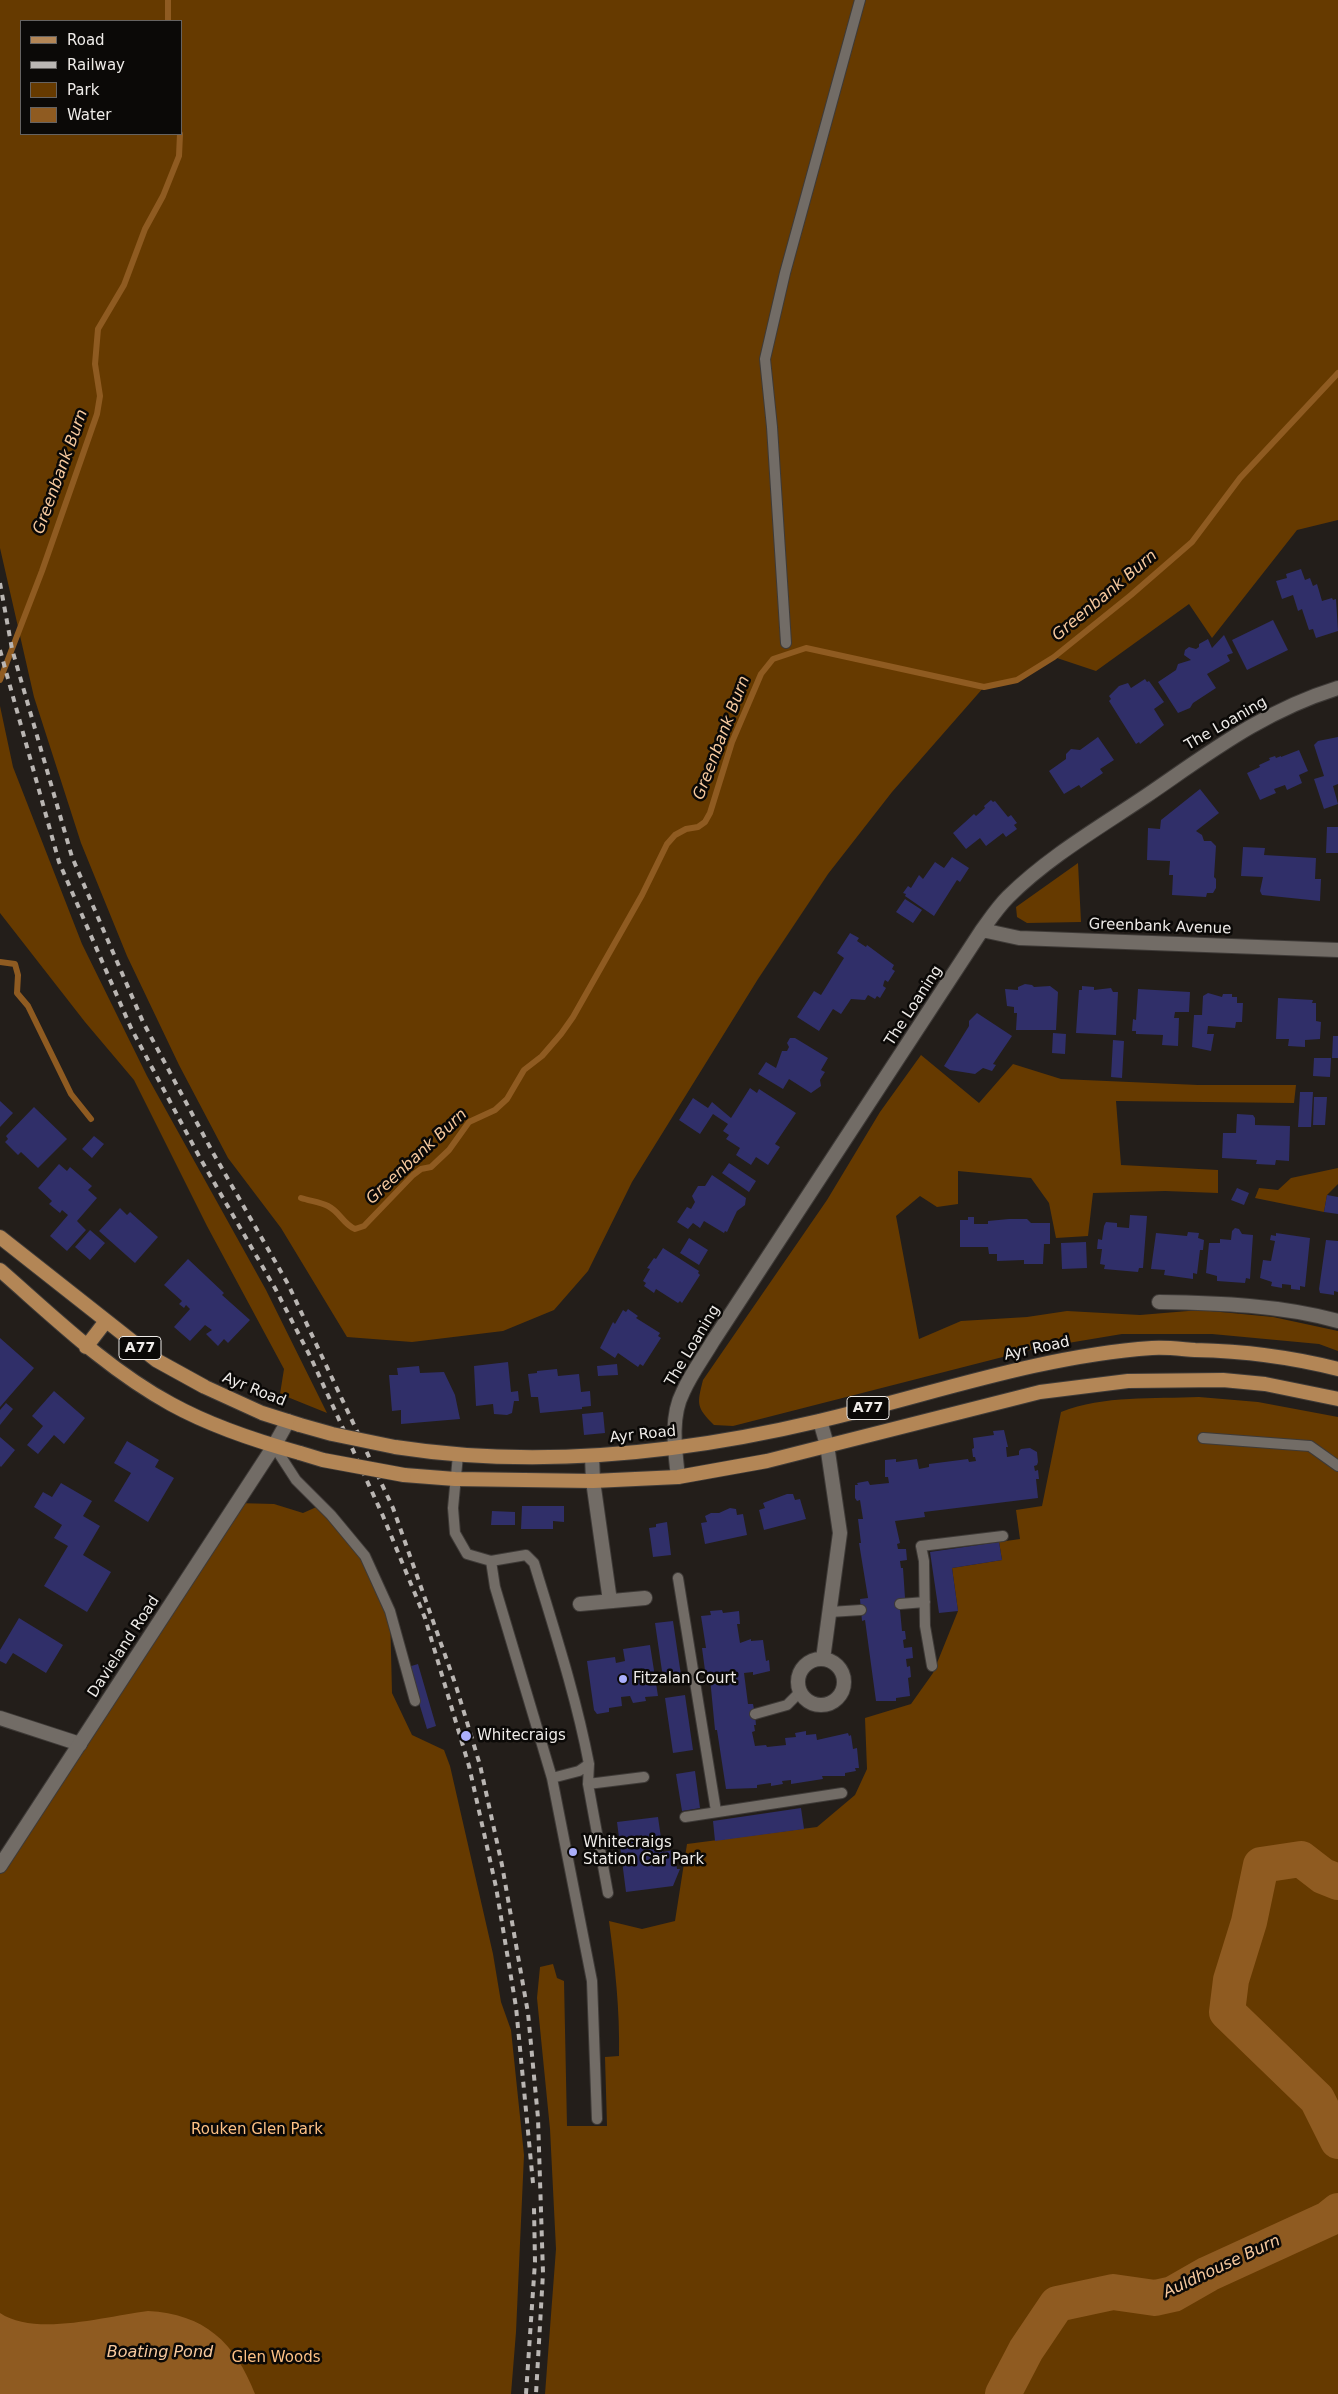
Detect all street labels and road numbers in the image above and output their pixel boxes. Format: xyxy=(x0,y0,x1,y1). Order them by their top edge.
street label: The Loaning xyxy=(1182,693,1270,755)
street label: Greenbank Avenue xyxy=(1088,916,1232,938)
street label: The Loaning xyxy=(881,963,947,1049)
street label: The Loaning xyxy=(662,1302,724,1390)
street label: Ayr Road xyxy=(1003,1333,1071,1365)
road number: A77 xyxy=(119,1336,161,1360)
street label: Ayr Road xyxy=(220,1369,288,1411)
road number: A77 xyxy=(847,1396,889,1420)
street label: Ayr Road xyxy=(609,1423,677,1447)
street label: Davieland Road xyxy=(84,1593,164,1701)

